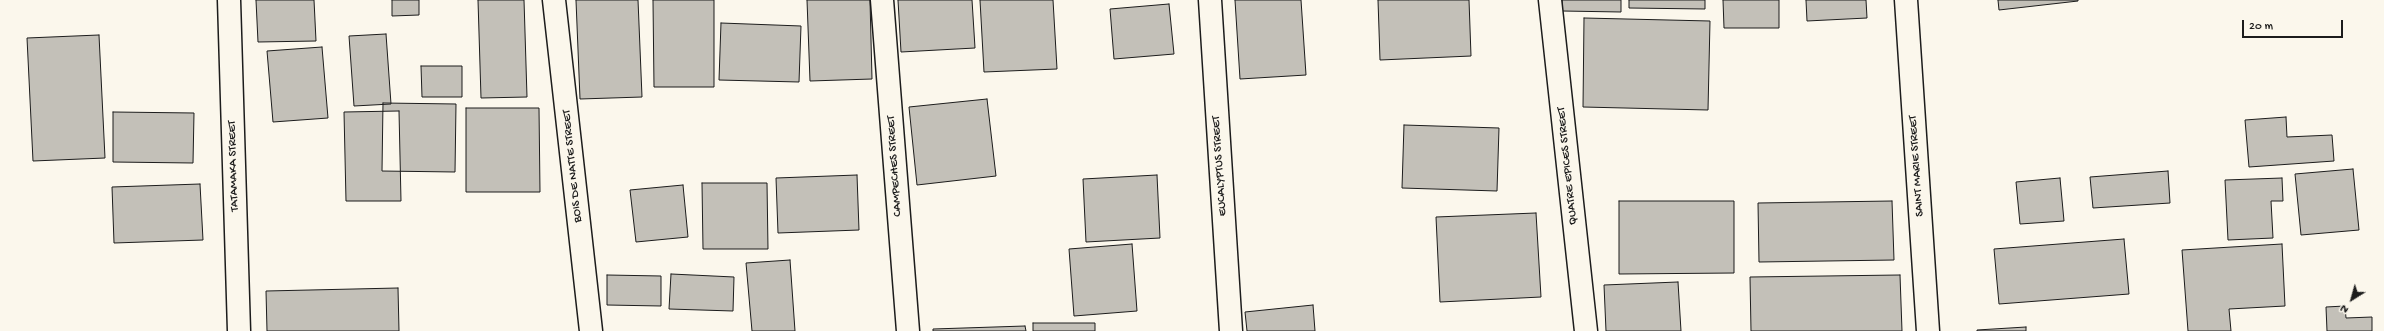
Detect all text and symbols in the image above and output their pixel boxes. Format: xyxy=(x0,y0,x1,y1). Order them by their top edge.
scale bar xyxy=(2244,12,2345,38)
text: 20 m xyxy=(2249,20,2273,34)
street label: QUATRE EPICES STREET xyxy=(1555,106,1581,226)
street label: BOIS DE NATTE STREET xyxy=(560,109,586,223)
street label: CAMPECHES STREET xyxy=(884,115,906,217)
street label: EUCALYPTUS STREET xyxy=(1209,115,1231,217)
street label: SAINT MARIE STREET xyxy=(1906,115,1928,217)
street label: TATAMAKA STREET xyxy=(225,120,243,212)
north arrow xyxy=(2332,279,2372,319)
text: N xyxy=(2338,302,2351,316)

